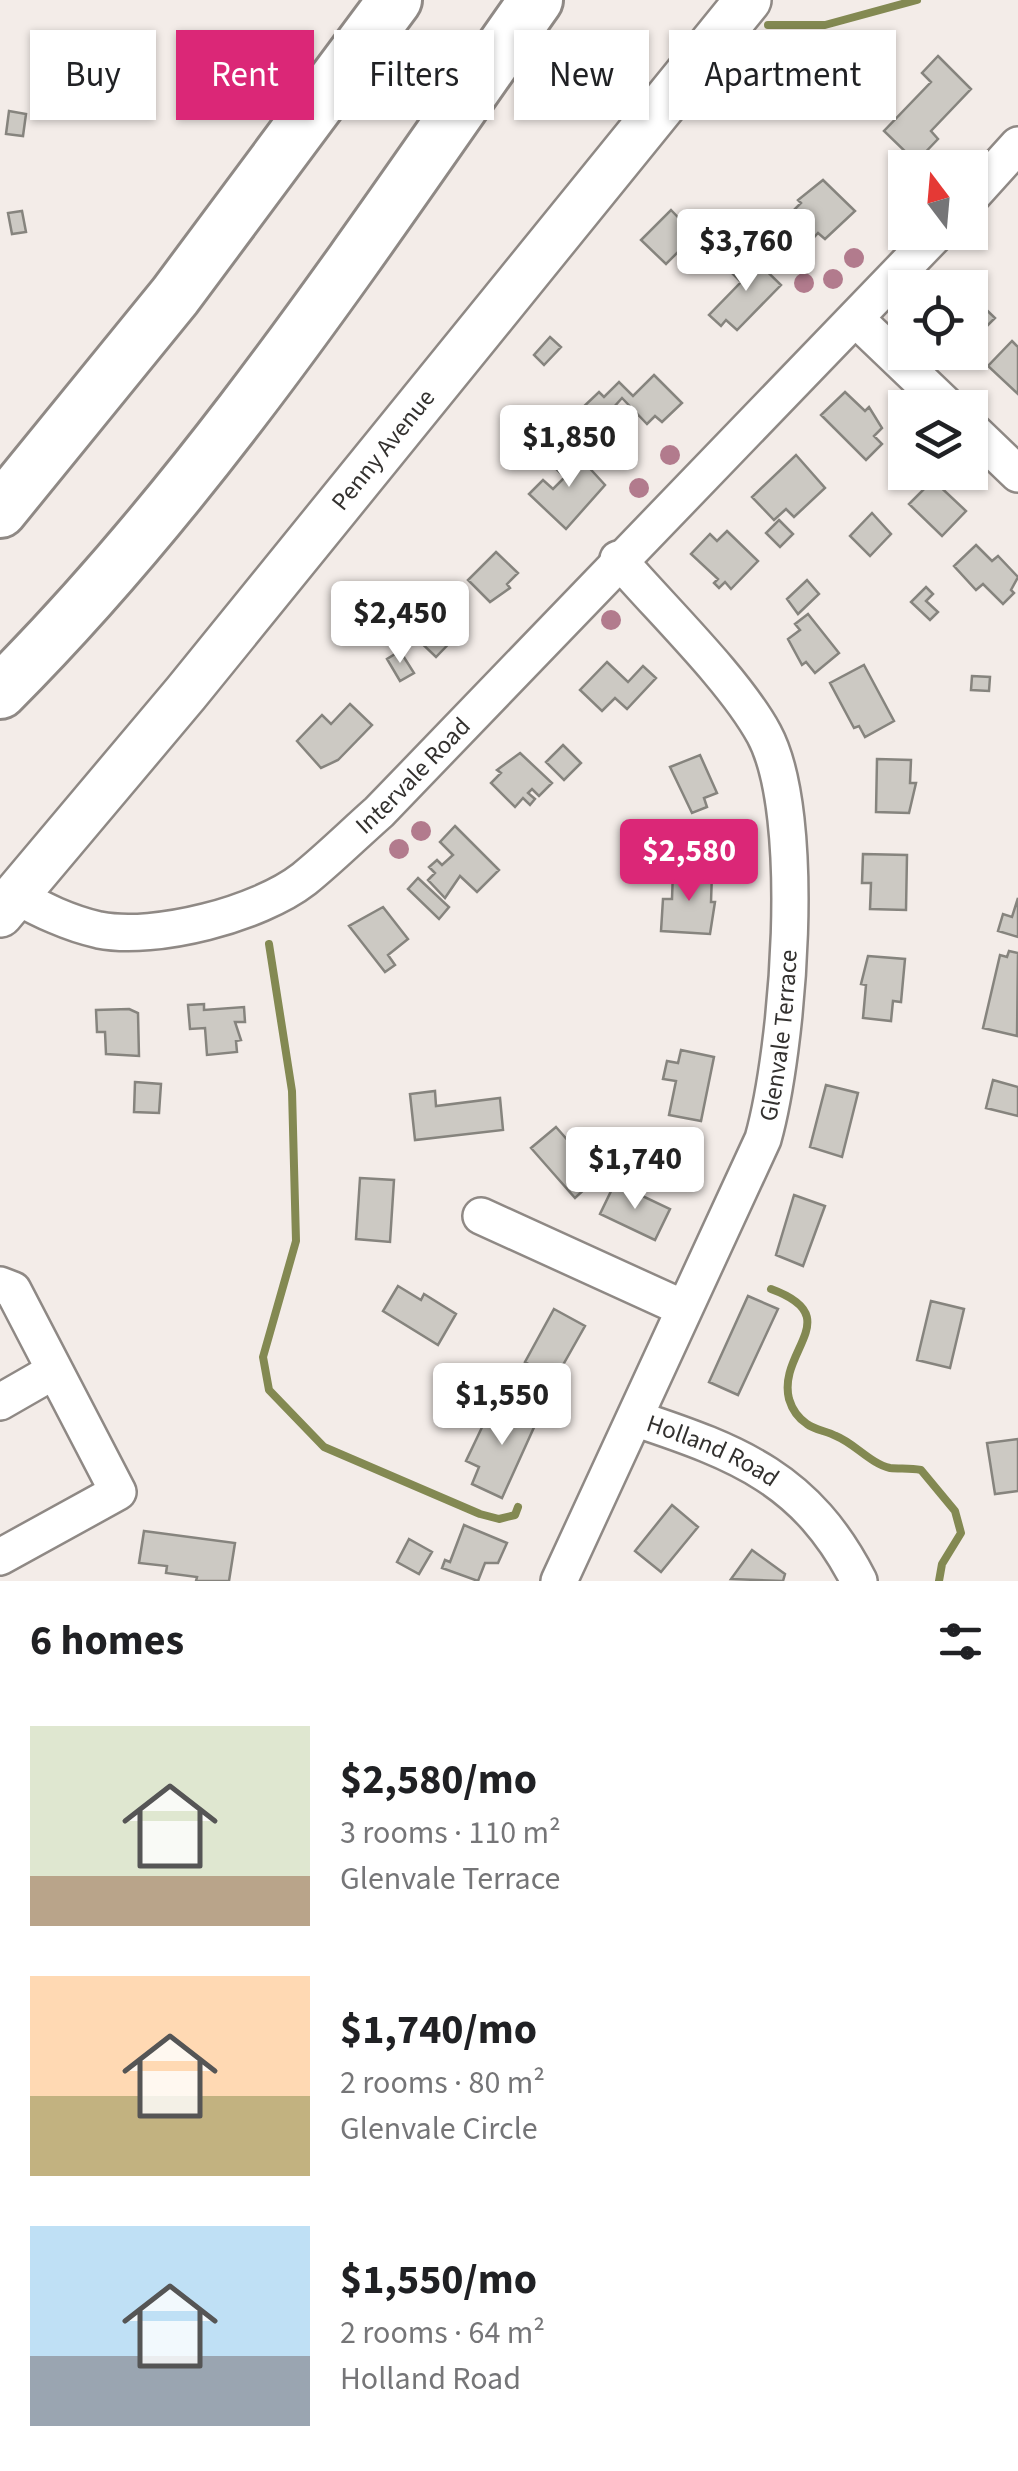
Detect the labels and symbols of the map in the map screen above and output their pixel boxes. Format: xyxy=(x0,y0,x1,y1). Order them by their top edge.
north arrow xyxy=(888,150,988,250)
pin: $3,760 xyxy=(665,209,827,294)
street label: Penny Avenue xyxy=(323,381,444,518)
pin: $1,850 xyxy=(488,405,650,490)
pin: $2,450 xyxy=(319,581,481,666)
street label: Intervale Road xyxy=(348,709,479,843)
pin: $2,580 xyxy=(608,819,770,904)
street label: Glenvale Terrace xyxy=(750,949,807,1125)
pin: $1,740 xyxy=(554,1127,716,1212)
pin: $1,550 xyxy=(421,1363,583,1448)
street label: Holland Road xyxy=(642,1406,786,1496)

